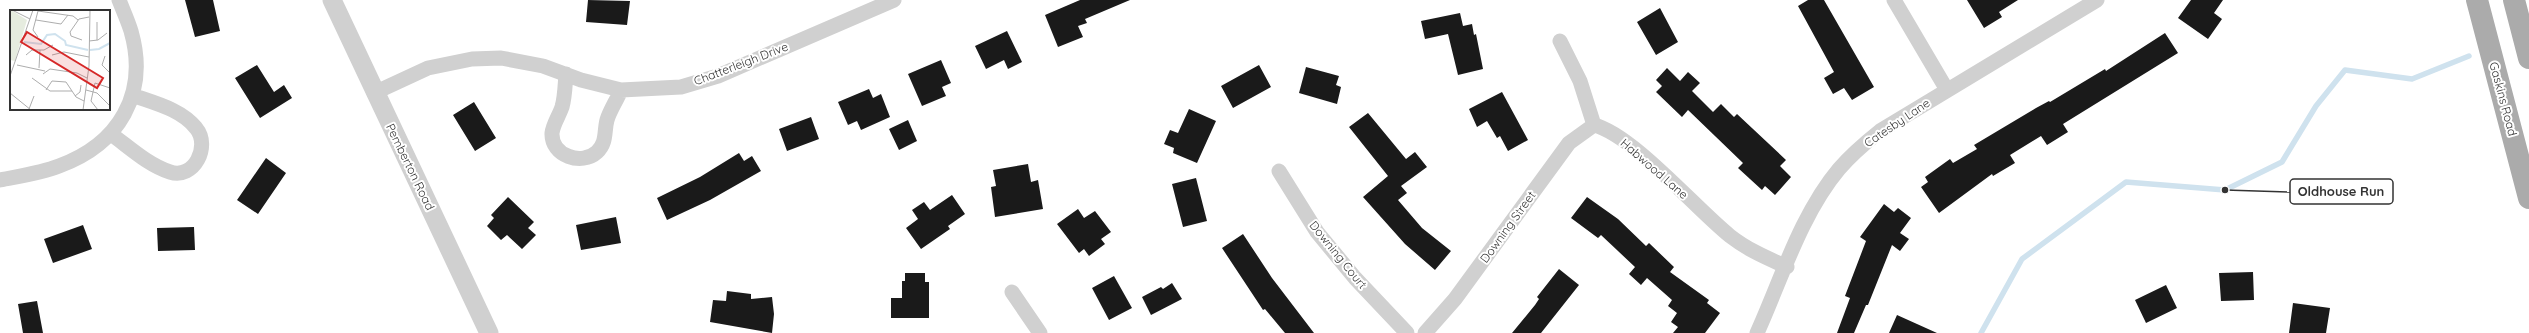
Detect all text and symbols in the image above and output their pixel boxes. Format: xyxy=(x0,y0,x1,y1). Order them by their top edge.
inset map xyxy=(10,10,110,110)
street label: Chatterleigh Drive xyxy=(692,39,790,88)
street label: Gaskins Road xyxy=(2486,60,2521,138)
street label: Catesby Lane xyxy=(1861,95,1933,150)
street label: Pemberton Road xyxy=(383,121,438,213)
street label: Habwood Lane xyxy=(1617,135,1691,202)
callout: Oldhouse Run xyxy=(2290,179,2393,204)
text: Oldhouse Run xyxy=(2298,183,2384,199)
street label: Downing Street xyxy=(1477,188,1539,265)
street label: Downing Court xyxy=(1307,218,1370,292)

